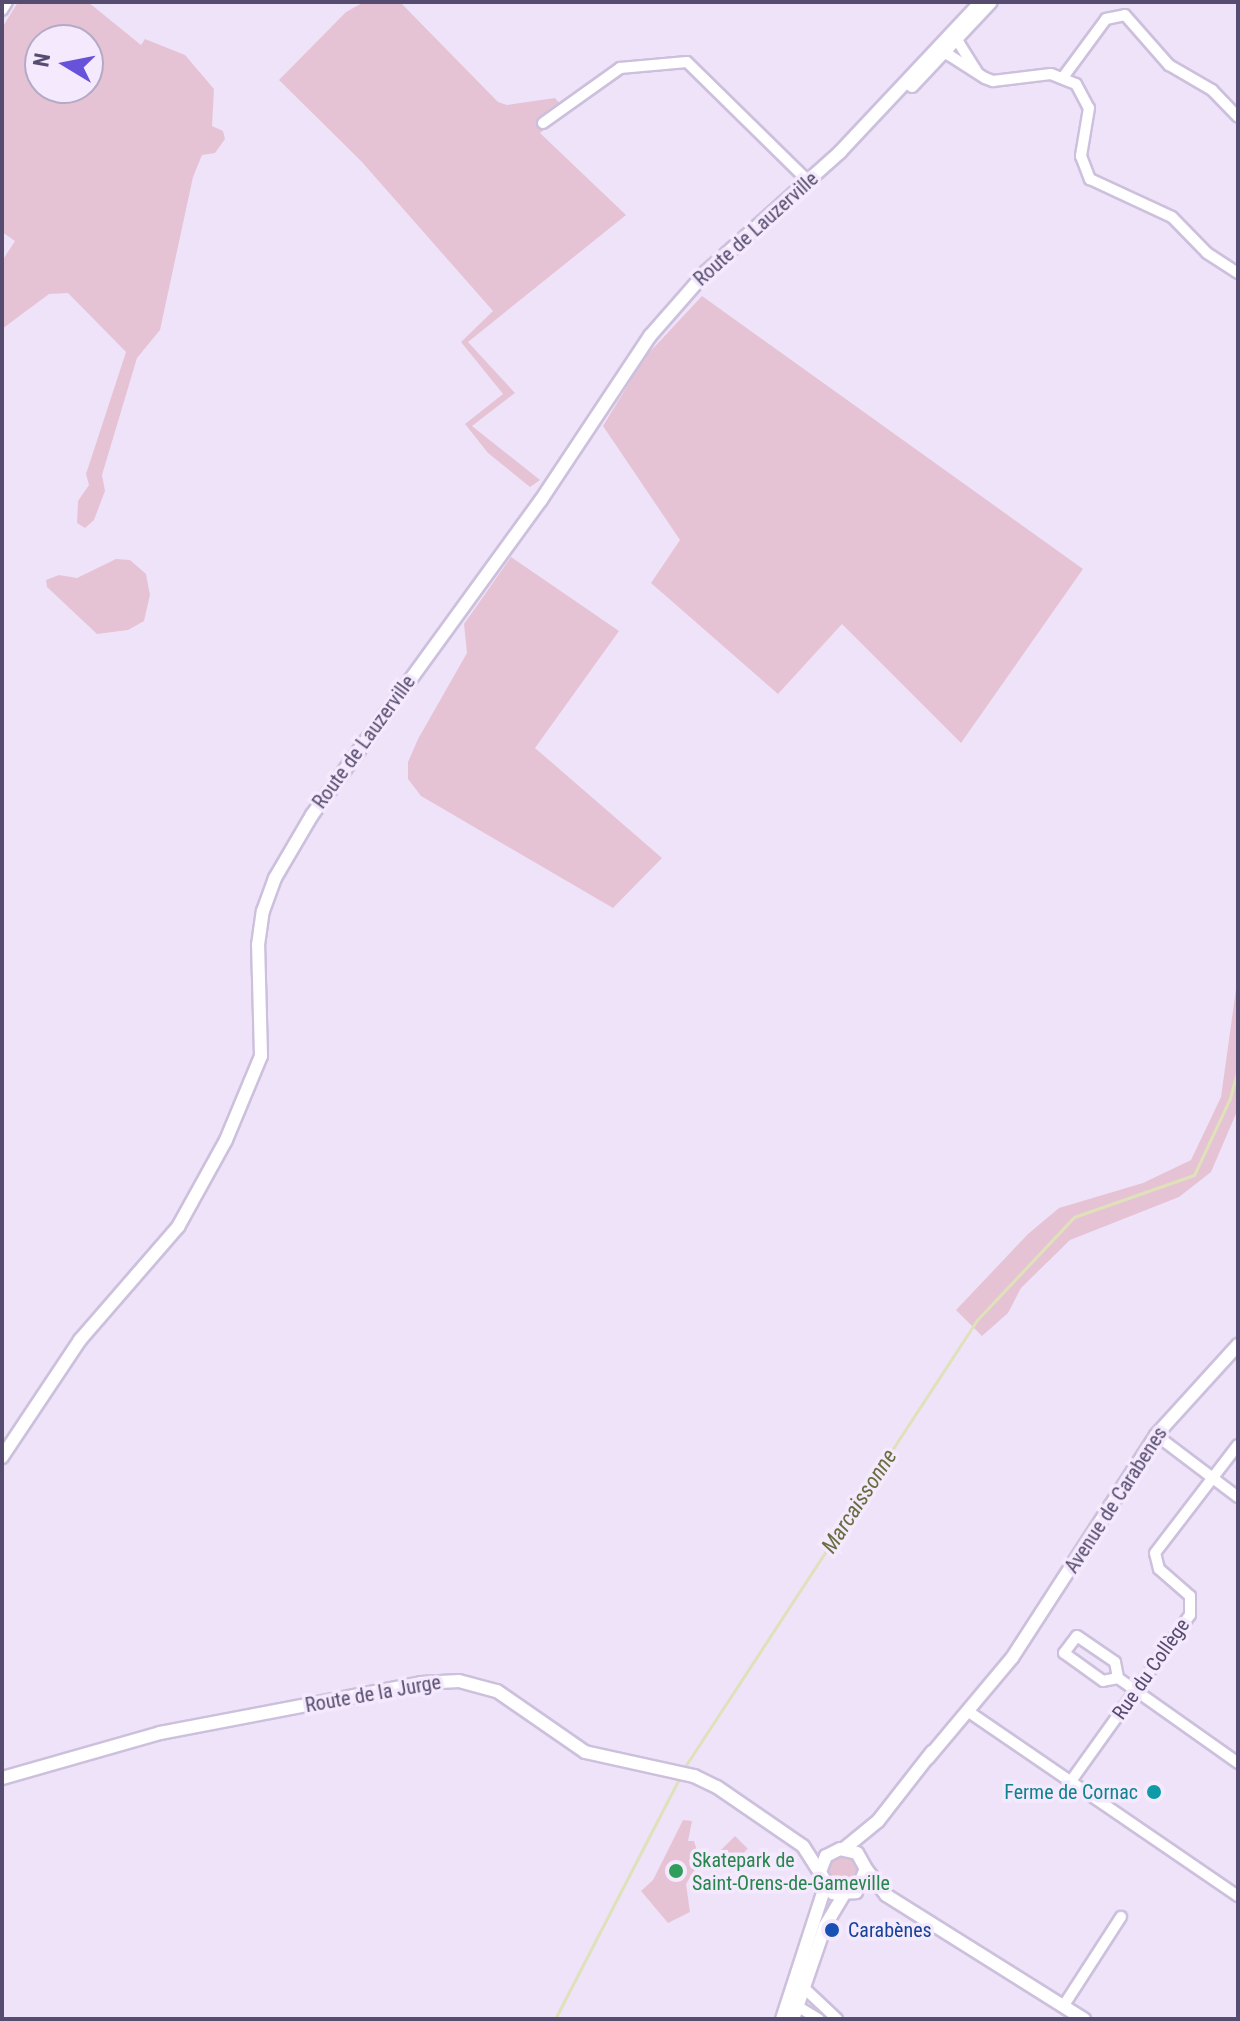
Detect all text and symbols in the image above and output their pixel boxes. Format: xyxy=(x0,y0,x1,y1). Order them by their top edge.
north arrow xyxy=(24,24,104,104)
text: N xyxy=(28,51,55,69)
street label: Route de Lauzerville xyxy=(689,167,823,291)
street label: Route de Lauzerville xyxy=(308,671,420,813)
street label: Avenue de Carabenes xyxy=(1060,1422,1172,1578)
water label: Marcaissonne xyxy=(816,1444,902,1558)
street label: Rue du Collège xyxy=(1107,1614,1195,1724)
street label: Route de la Jurge xyxy=(303,1670,443,1718)
place label: Ferme de Cornac xyxy=(1004,1780,1138,1804)
marker: Ferme de Cornac xyxy=(1145,1783,1163,1801)
place label: Skatepark de Saint-Orens-de-Gameville xyxy=(692,1848,890,1895)
marker: Skatepark de Saint-Orens-de-Gameville xyxy=(667,1862,685,1880)
place label: Carabènes xyxy=(848,1918,932,1942)
marker: Carabènes xyxy=(823,1921,841,1939)

